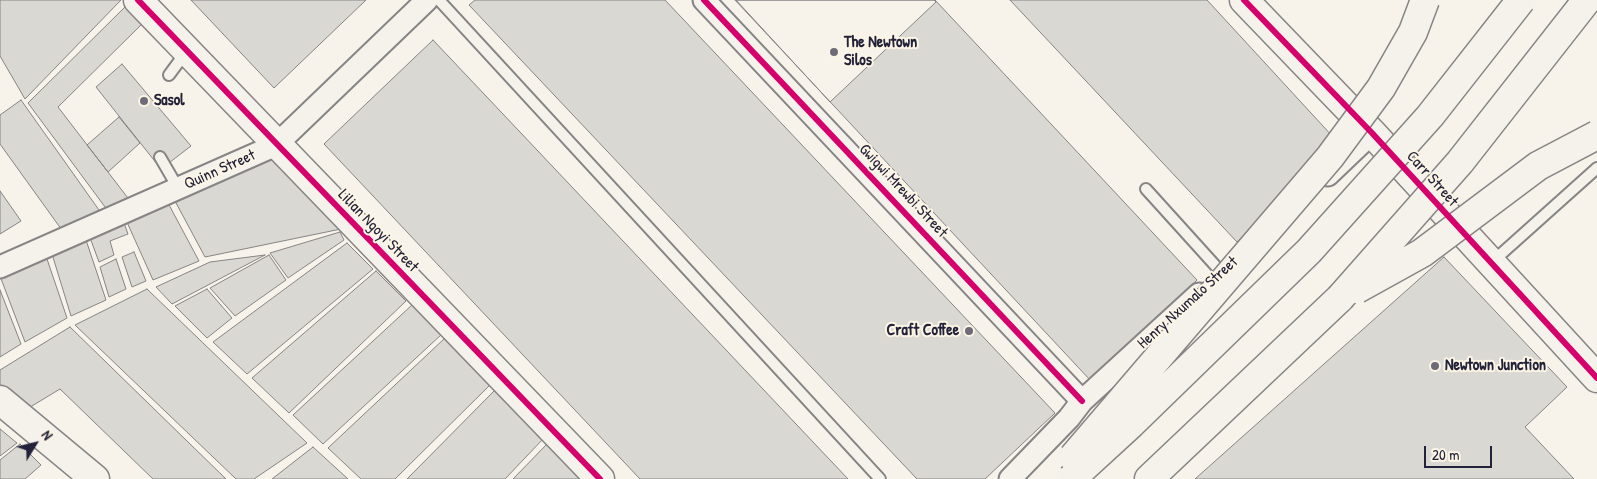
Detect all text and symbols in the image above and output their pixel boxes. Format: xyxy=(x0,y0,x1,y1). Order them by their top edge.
place label: The Newtown Silos xyxy=(844,33,917,71)
marker: The Newtown Silos xyxy=(828,46,840,58)
place label: Sasol xyxy=(154,91,184,111)
marker: Sasol xyxy=(138,95,150,107)
street label: Gwigwi Mrewbi Street xyxy=(855,140,951,242)
street label: Quinn Street xyxy=(181,146,259,194)
street label: Carr Street xyxy=(1402,147,1462,211)
street label: Lilian Ngoyi Street xyxy=(334,186,422,276)
street label: Henry Nxumalo Street xyxy=(1134,253,1242,353)
place label: Craft Coffee xyxy=(887,321,959,341)
marker: Craft Coffee xyxy=(963,325,975,337)
place label: Newtown Junction xyxy=(1445,356,1546,376)
marker: Newtown Junction xyxy=(1429,360,1441,372)
north arrow xyxy=(10,419,60,469)
text: N xyxy=(38,426,57,443)
scale bar xyxy=(1427,436,1494,468)
text: 20 m xyxy=(1432,444,1459,465)

